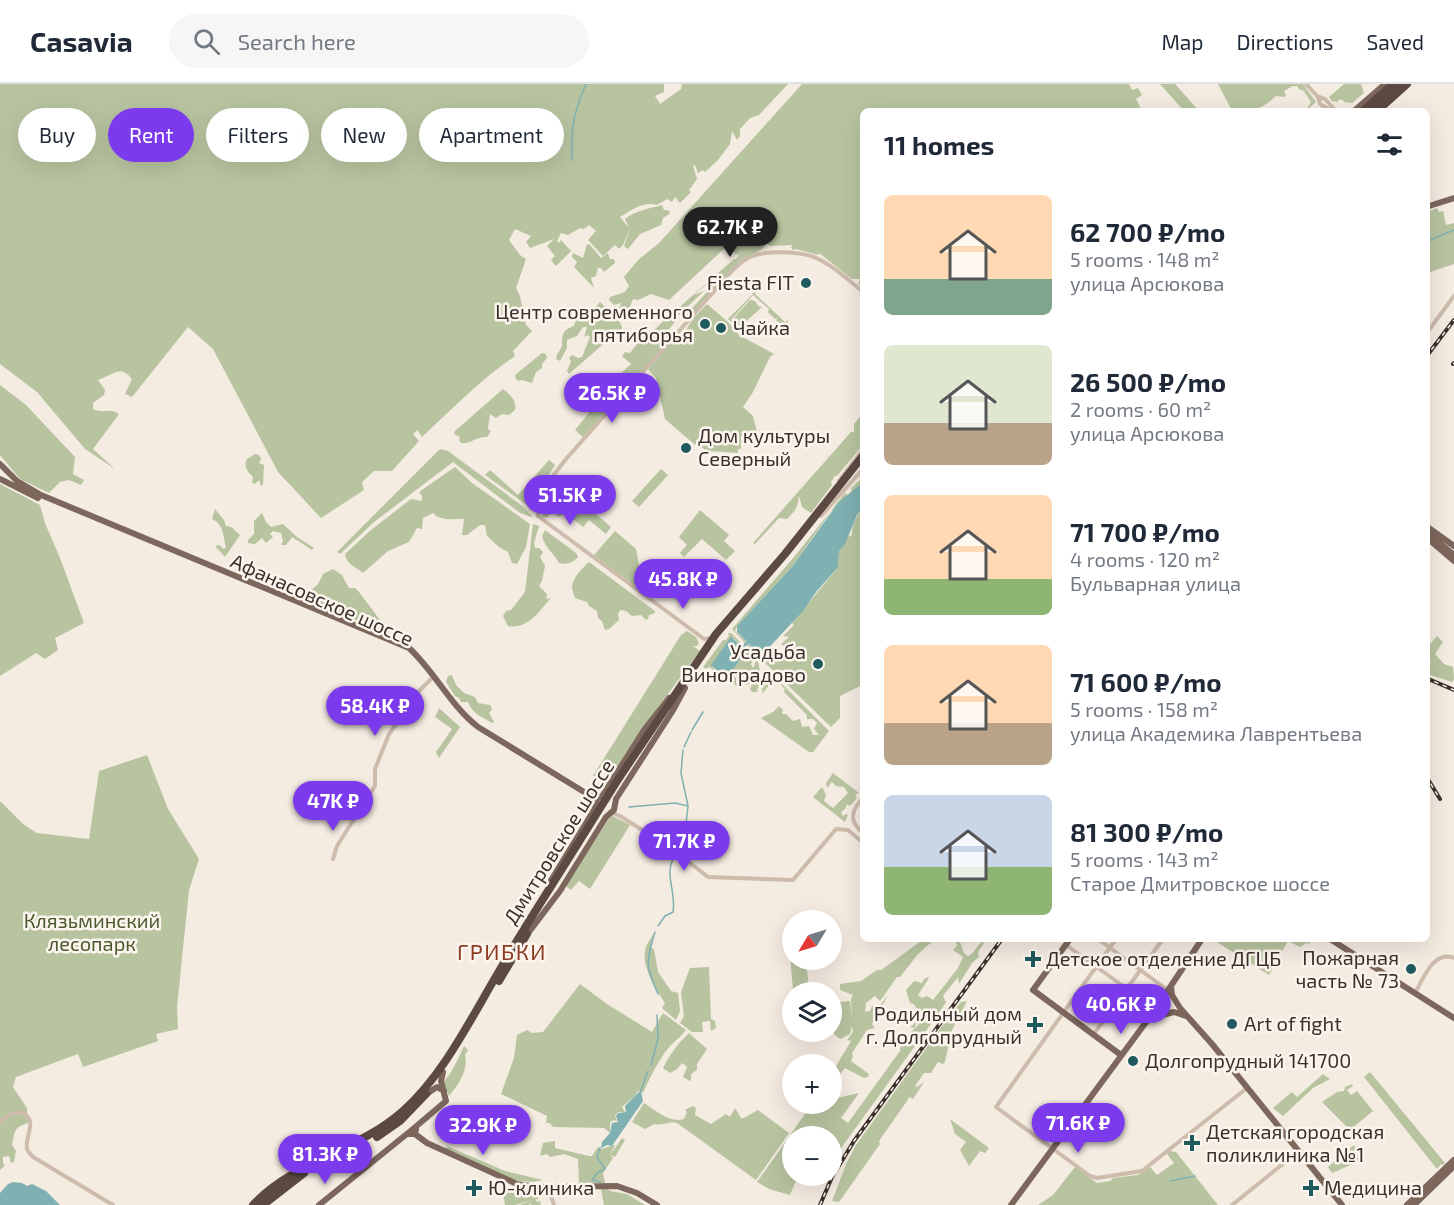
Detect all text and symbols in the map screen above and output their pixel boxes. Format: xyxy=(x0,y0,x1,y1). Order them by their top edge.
search box xyxy=(169,14,589,68)
text: Casavia xyxy=(30,24,133,58)
icon: search xyxy=(190,25,223,58)
text: Search here xyxy=(238,28,356,54)
text: Map xyxy=(1161,29,1204,54)
text: Directions xyxy=(1237,29,1333,54)
text: Saved xyxy=(1366,29,1424,54)
chip: Buy xyxy=(18,108,96,162)
chip: Rent xyxy=(108,108,194,162)
chip: Filters xyxy=(206,108,309,162)
chip: New xyxy=(321,108,407,162)
chip: Apartment xyxy=(419,108,564,162)
icon: filters xyxy=(1373,128,1406,161)
text: 11 homes xyxy=(884,129,994,160)
pin: 62.7K ₽ xyxy=(675,207,785,258)
text: 62.7K ₽ xyxy=(697,214,763,238)
text: 62 700 ₽/mo xyxy=(1070,216,1225,247)
icon: home xyxy=(932,219,1004,291)
text: 5 rooms · 148 m² xyxy=(1070,247,1220,271)
place label: Fiesta FIT xyxy=(707,270,794,294)
text: улица Арсюкова xyxy=(1070,271,1224,295)
marker: Fiesta FIT xyxy=(799,276,813,290)
place label: Центр современного пятиборья xyxy=(495,299,693,346)
place label: Чайка xyxy=(733,315,790,339)
marker: Центр современного пятиборья xyxy=(698,317,712,331)
marker: Чайка xyxy=(714,321,728,335)
text: 26 500 ₽/mo xyxy=(1070,366,1226,397)
icon: home xyxy=(932,369,1004,441)
pin: 26.5K ₽ xyxy=(557,373,667,424)
text: 26.5K ₽ xyxy=(578,380,646,404)
text: 2 rooms · 60 m² xyxy=(1070,397,1211,421)
text: улица Арсюкова xyxy=(1070,421,1224,445)
place label: Дом культуры Северный xyxy=(698,423,830,470)
marker: Дом культуры Северный xyxy=(679,441,693,455)
pin: 51.5K ₽ xyxy=(515,475,625,526)
text: 51.5K ₽ xyxy=(538,482,602,506)
text: 71 700 ₽/mo xyxy=(1070,516,1220,547)
icon: home xyxy=(932,519,1004,591)
text: 4 rooms · 120 m² xyxy=(1070,547,1220,571)
street label: Афанасовское шоссе xyxy=(227,548,418,650)
pin: 45.8K ₽ xyxy=(628,559,738,610)
text: 45.8K ₽ xyxy=(648,566,718,590)
text: Бульварная улица xyxy=(1070,571,1241,595)
place label: Усадьба Виноградово xyxy=(681,639,806,686)
marker: Усадьба Виноградово xyxy=(811,657,825,671)
text: 71 600 ₽/mo xyxy=(1070,666,1222,697)
icon: home xyxy=(932,669,1004,741)
pin: 58.4K ₽ xyxy=(320,686,430,737)
text: 58.4K ₽ xyxy=(340,693,410,717)
text: 5 rooms · 158 m² xyxy=(1070,697,1218,721)
text: улица Академика Лаврентьева xyxy=(1070,721,1362,745)
street label: Дмитровское шоссе xyxy=(498,755,619,928)
pin: 47K ₽ xyxy=(291,781,375,832)
text: 47K ₽ xyxy=(307,788,359,812)
text: 81 300 ₽/mo xyxy=(1070,816,1223,847)
icon: home xyxy=(932,819,1004,891)
pin: 71.7K ₽ xyxy=(629,821,739,872)
text: 71.7K ₽ xyxy=(653,828,715,852)
text: 5 rooms · 143 m² xyxy=(1070,847,1219,871)
text: Старое Дмитровское шоссе xyxy=(1070,871,1330,895)
park label: Клязьминский лесопарк xyxy=(24,908,160,955)
north arrow xyxy=(782,910,842,970)
map controls xyxy=(782,910,842,1186)
district label: ГРИБКИ xyxy=(457,938,547,964)
place label: Пожарная часть № 73 xyxy=(1296,945,1399,992)
place label: Детское отделение ДГЦБ xyxy=(1046,946,1281,970)
marker: Детское отделение ДГЦБ xyxy=(1024,950,1042,968)
marker: Пожарная часть № 73 xyxy=(1404,962,1418,976)
button: layers xyxy=(782,982,842,1042)
pin: 40.6K ₽ xyxy=(1066,984,1176,1035)
text: 40.6K ₽ xyxy=(1086,991,1156,1015)
place label: Родильный дом г. Долгопрудный xyxy=(866,1001,1022,1049)
place label: Art of fight xyxy=(1244,1011,1342,1035)
marker: Родильный дом г. Долгопрудный xyxy=(1026,1016,1044,1034)
marker: Art of fight xyxy=(1225,1017,1239,1031)
place label: Долгопрудный 141700 xyxy=(1145,1048,1351,1073)
button: + xyxy=(782,1054,842,1114)
marker: Долгопрудный 141700 xyxy=(1126,1054,1140,1068)
pin: 71.6K ₽ xyxy=(1023,1103,1133,1154)
pin: 32.9K ₽ xyxy=(428,1105,538,1156)
text: 71.6K ₽ xyxy=(1046,1110,1110,1134)
text: 32.9K ₽ xyxy=(449,1112,517,1136)
place label: Детская городская поликлиника №1 xyxy=(1206,1119,1384,1166)
button: − xyxy=(782,1126,842,1186)
pin: 81.3K ₽ xyxy=(270,1134,380,1185)
marker: Детская городская поликлиника №1 xyxy=(1183,1134,1201,1152)
text: 81.3K ₽ xyxy=(292,1141,358,1165)
place label: Ю-клиника xyxy=(488,1175,594,1199)
place label: Медицина xyxy=(1324,1175,1422,1199)
marker: Ю-клиника xyxy=(465,1179,483,1197)
marker: Медицина xyxy=(1302,1179,1320,1197)

